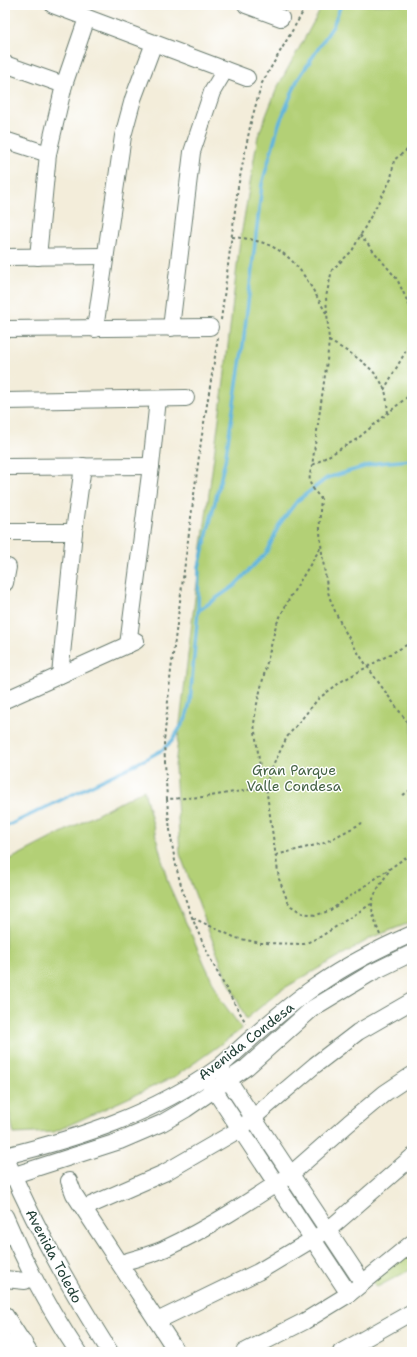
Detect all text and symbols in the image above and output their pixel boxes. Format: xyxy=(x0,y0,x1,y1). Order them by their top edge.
park label: Gran Parque Valle Condesa xyxy=(246,761,342,795)
street label: Avenida Condesa xyxy=(194,998,298,1084)
street label: Avenida Toledo xyxy=(22,1206,86,1306)

